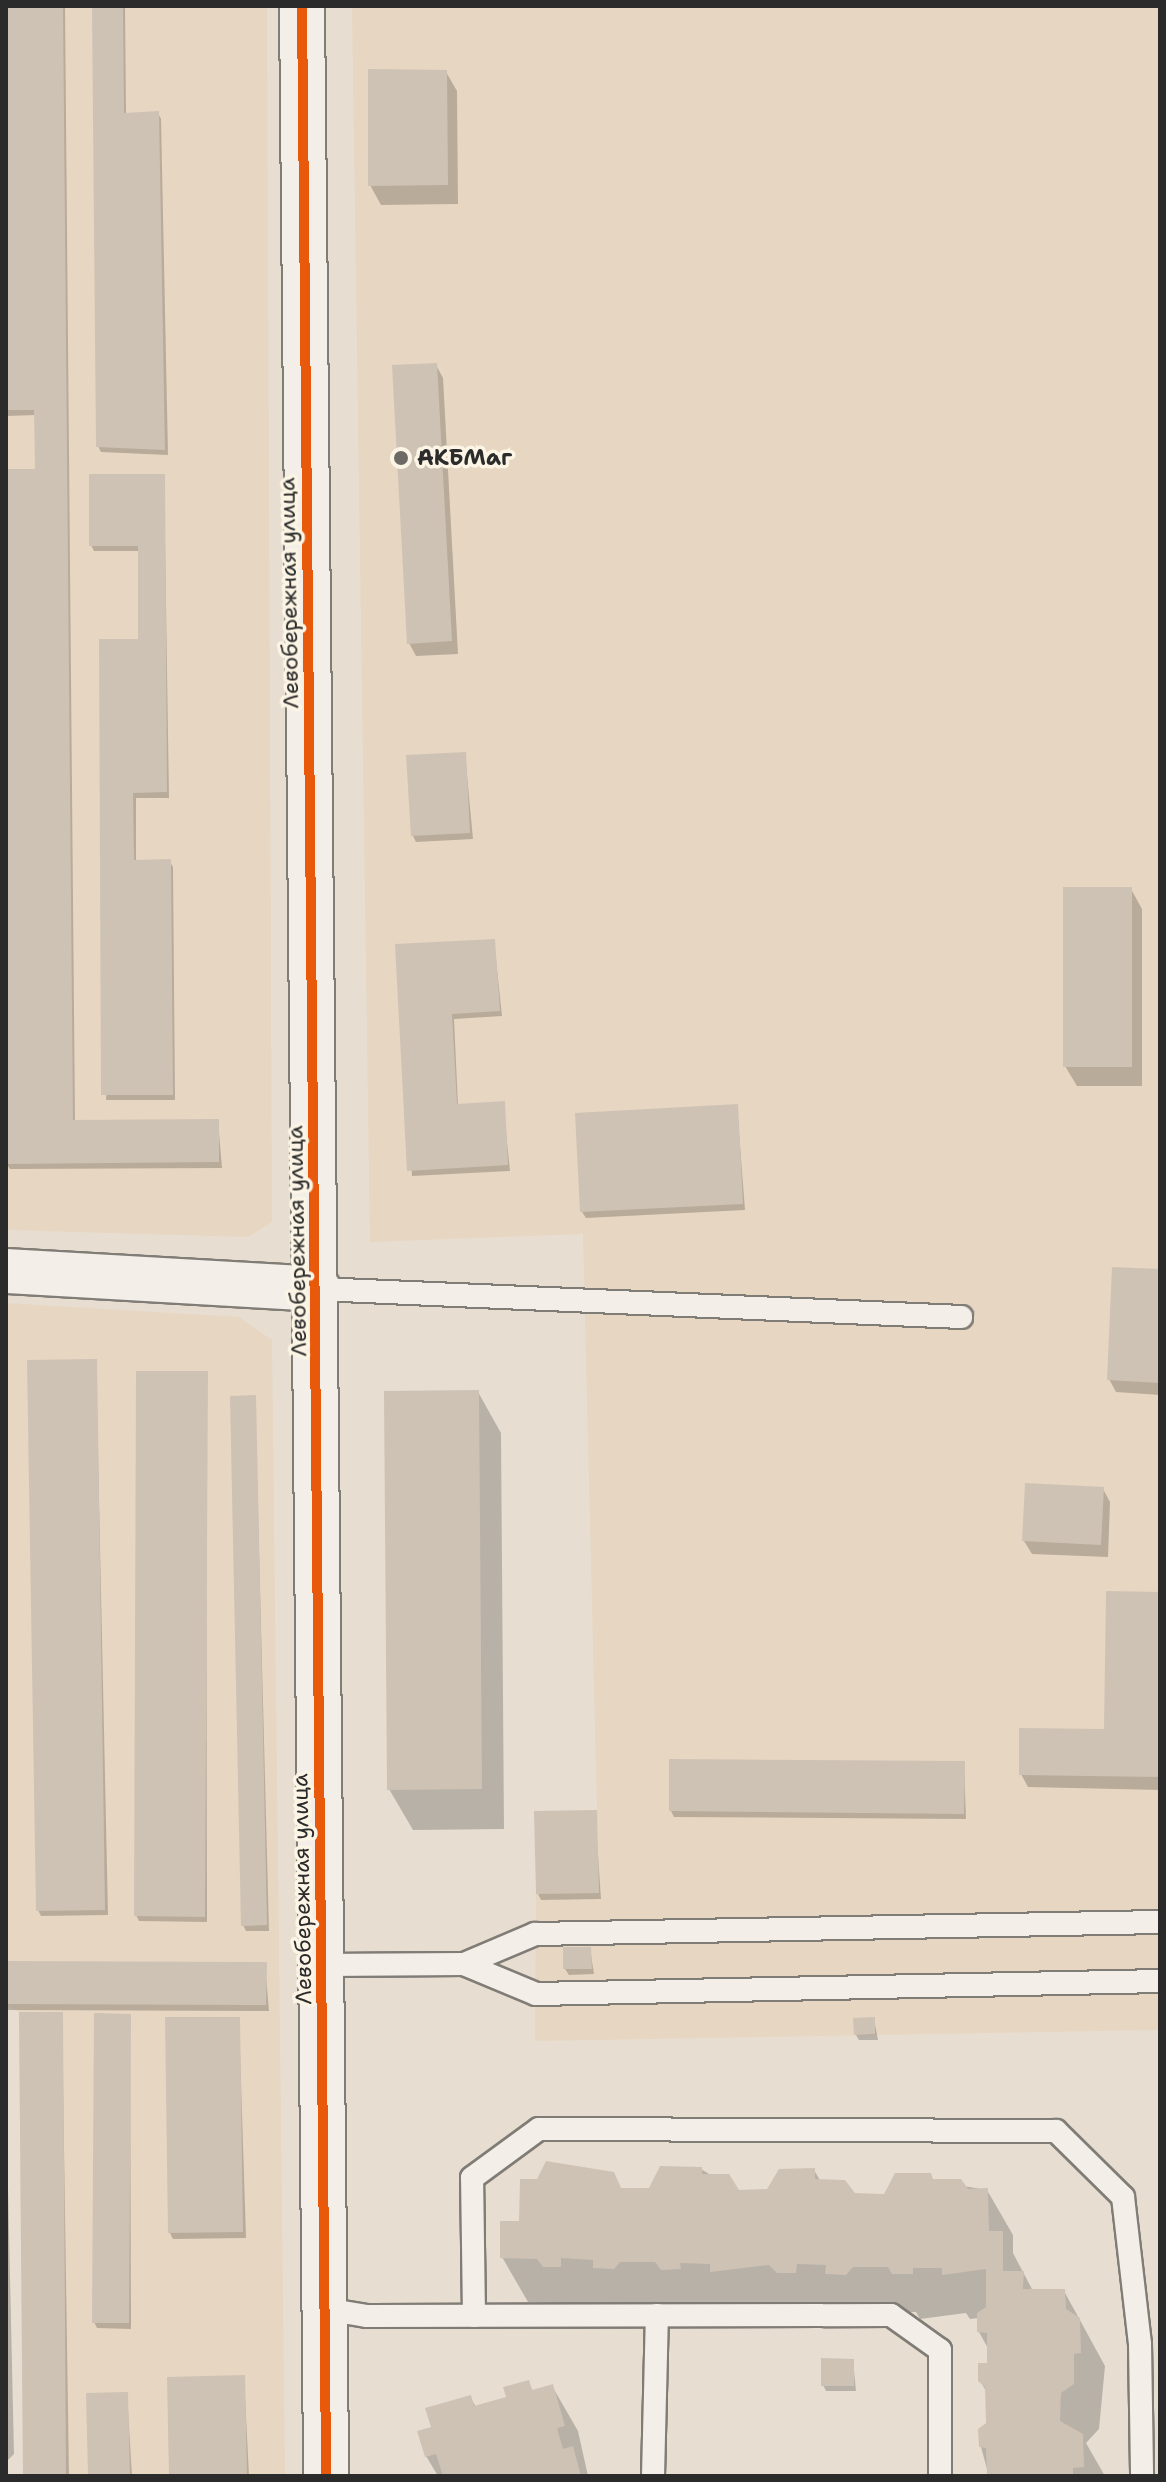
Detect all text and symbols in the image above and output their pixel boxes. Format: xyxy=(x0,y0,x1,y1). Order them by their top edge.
place label: АКБМаг xyxy=(417,445,512,471)
marker: АКБМаг xyxy=(392,449,410,467)
street label: Левобережная улица xyxy=(274,477,304,709)
street label: Левобережная улица xyxy=(282,1125,312,1357)
street label: Левобережная улица xyxy=(287,1773,317,2005)

